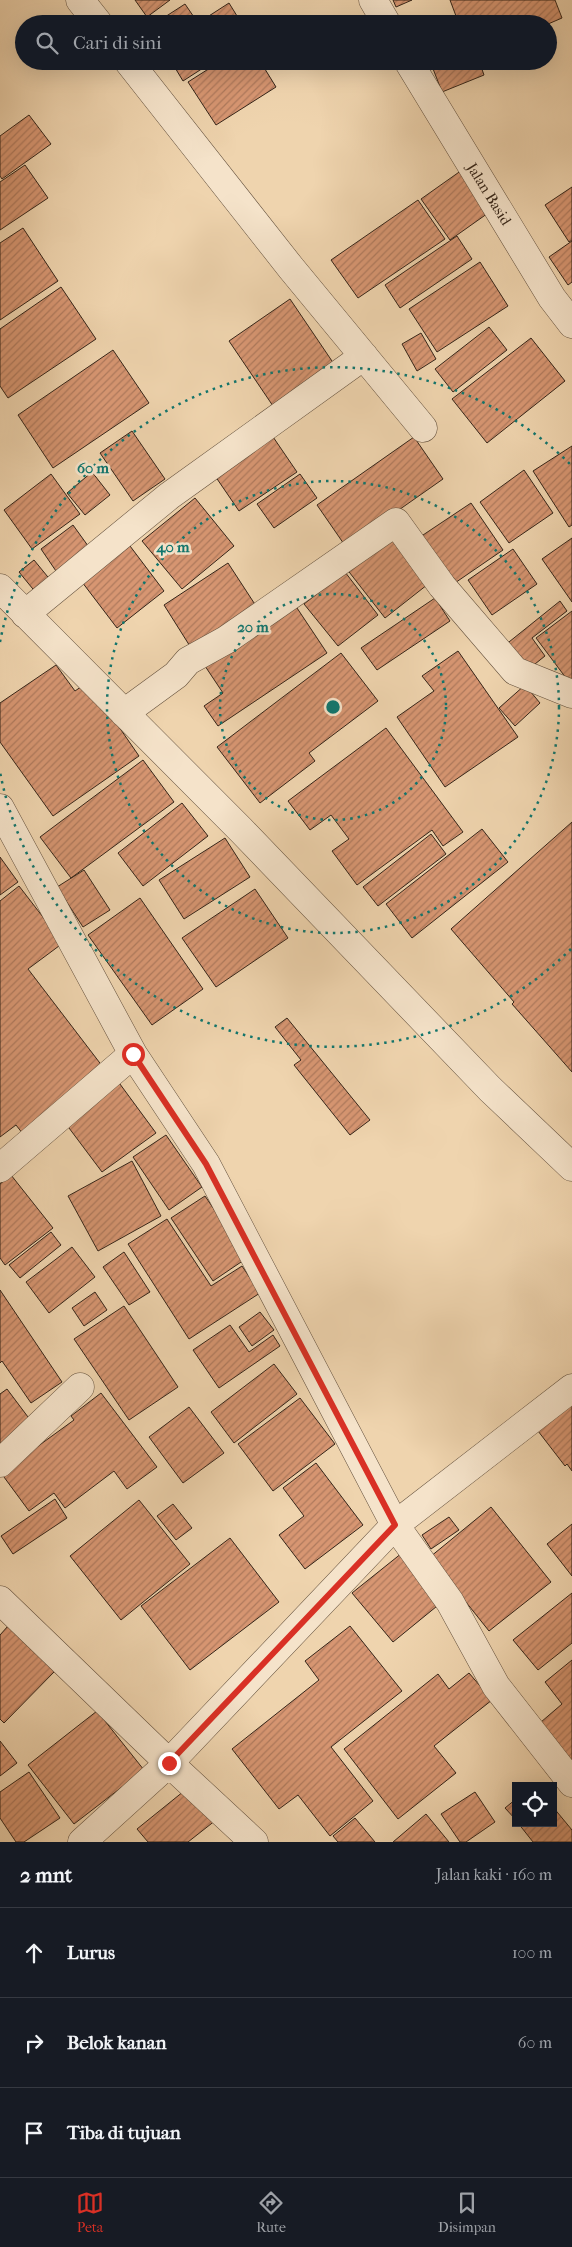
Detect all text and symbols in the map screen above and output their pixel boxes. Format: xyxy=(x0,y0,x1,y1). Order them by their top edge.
search box xyxy=(15,15,557,70)
icon: search xyxy=(33,29,61,57)
text: Cari di sini xyxy=(73,32,162,54)
street label: Jalan Basid xyxy=(462,159,516,229)
text: 60 m xyxy=(77,459,110,477)
text: 40 m xyxy=(156,538,190,556)
text: 20 m xyxy=(237,618,269,636)
centre of rings xyxy=(324,698,342,716)
route start xyxy=(122,1043,145,1066)
route end xyxy=(158,1752,181,1775)
map controls xyxy=(512,1782,557,1827)
button: locate xyxy=(512,1782,557,1827)
text: 2 mnt xyxy=(20,1863,72,1887)
text: Jalan kaki · 160 m xyxy=(436,1865,552,1884)
icon: ahead xyxy=(20,1939,48,1967)
text: Lurus xyxy=(67,1942,115,1964)
text: 100 m xyxy=(512,1943,552,1962)
icon: right xyxy=(20,2029,48,2057)
text: Belok kanan xyxy=(67,2032,167,2054)
text: 60 m xyxy=(518,2033,552,2052)
icon: arrive xyxy=(20,2119,48,2147)
text: Tiba di tujuan xyxy=(67,2122,181,2144)
tab: Peta xyxy=(76,2189,104,2236)
tab: Rute xyxy=(256,2189,286,2236)
tab: Disimpan xyxy=(438,2189,496,2236)

